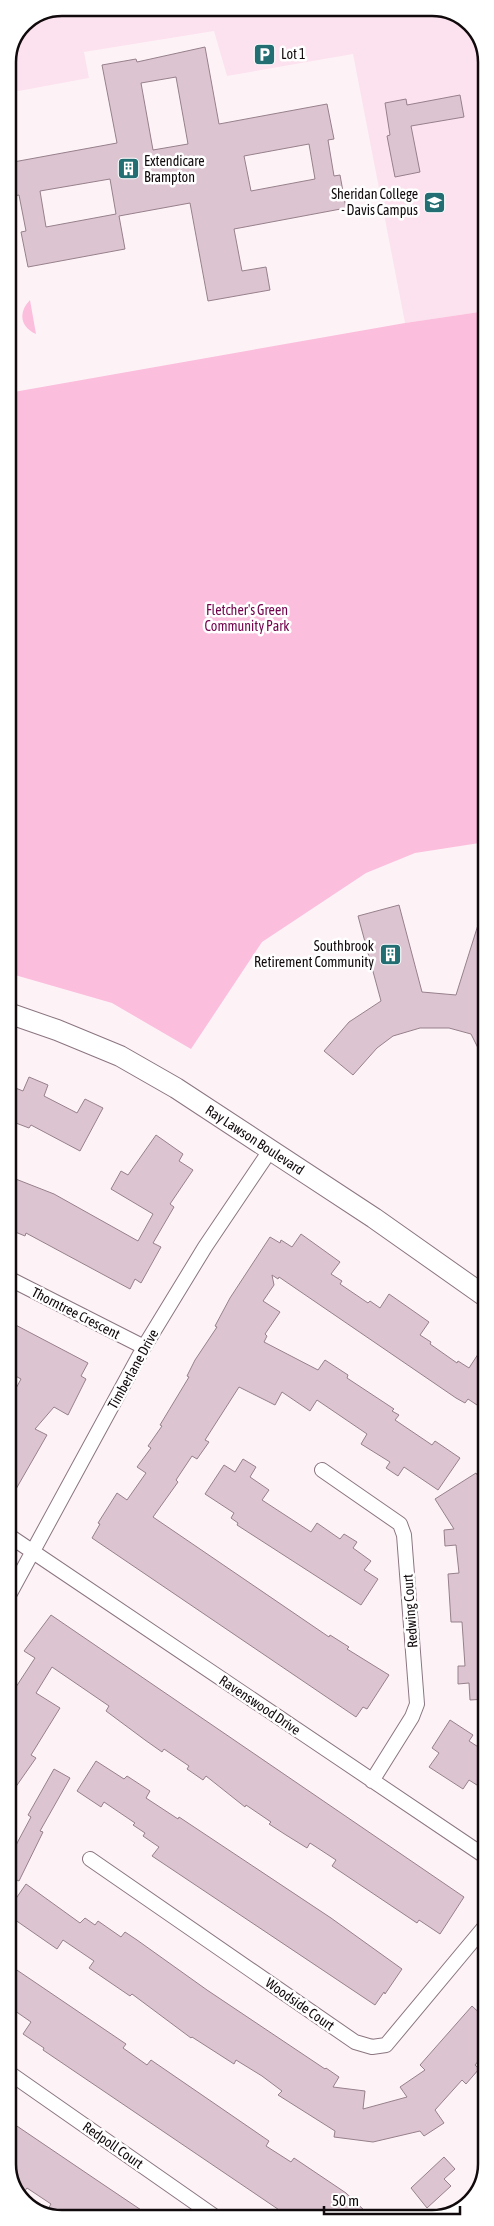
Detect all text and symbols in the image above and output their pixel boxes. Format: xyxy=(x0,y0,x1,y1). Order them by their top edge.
parking icon: Lot 1 xyxy=(253,42,277,66)
place label: Lot 1 xyxy=(281,46,306,62)
place label: Extendicare Brampton xyxy=(144,153,205,185)
building icon: Extendicare Brampton xyxy=(116,157,140,181)
place label: Sheridan College - Davis Campus xyxy=(331,186,418,218)
school or university icon: Sheridan College - Davis Campus xyxy=(422,190,446,214)
park label: Fletcher's Green Community Park xyxy=(205,602,289,634)
place label: Southbrook Retirement Community xyxy=(254,938,374,970)
building icon: Southbrook Retirement Community xyxy=(378,942,402,966)
street label: Ray Lawson Boulevard xyxy=(203,1102,307,1178)
street label: Thorntree Crescent xyxy=(29,1284,123,1342)
street label: Timberlane Drive xyxy=(104,1326,162,1412)
street label: Redwing Court xyxy=(399,1574,421,1648)
street label: Ravenswood Drive xyxy=(216,1672,304,1738)
street label: Woodside Court xyxy=(263,1974,337,2034)
street label: Redpoll Court xyxy=(80,2118,146,2172)
scale bar xyxy=(324,2184,460,2216)
text: 50 m xyxy=(332,2192,359,2209)

